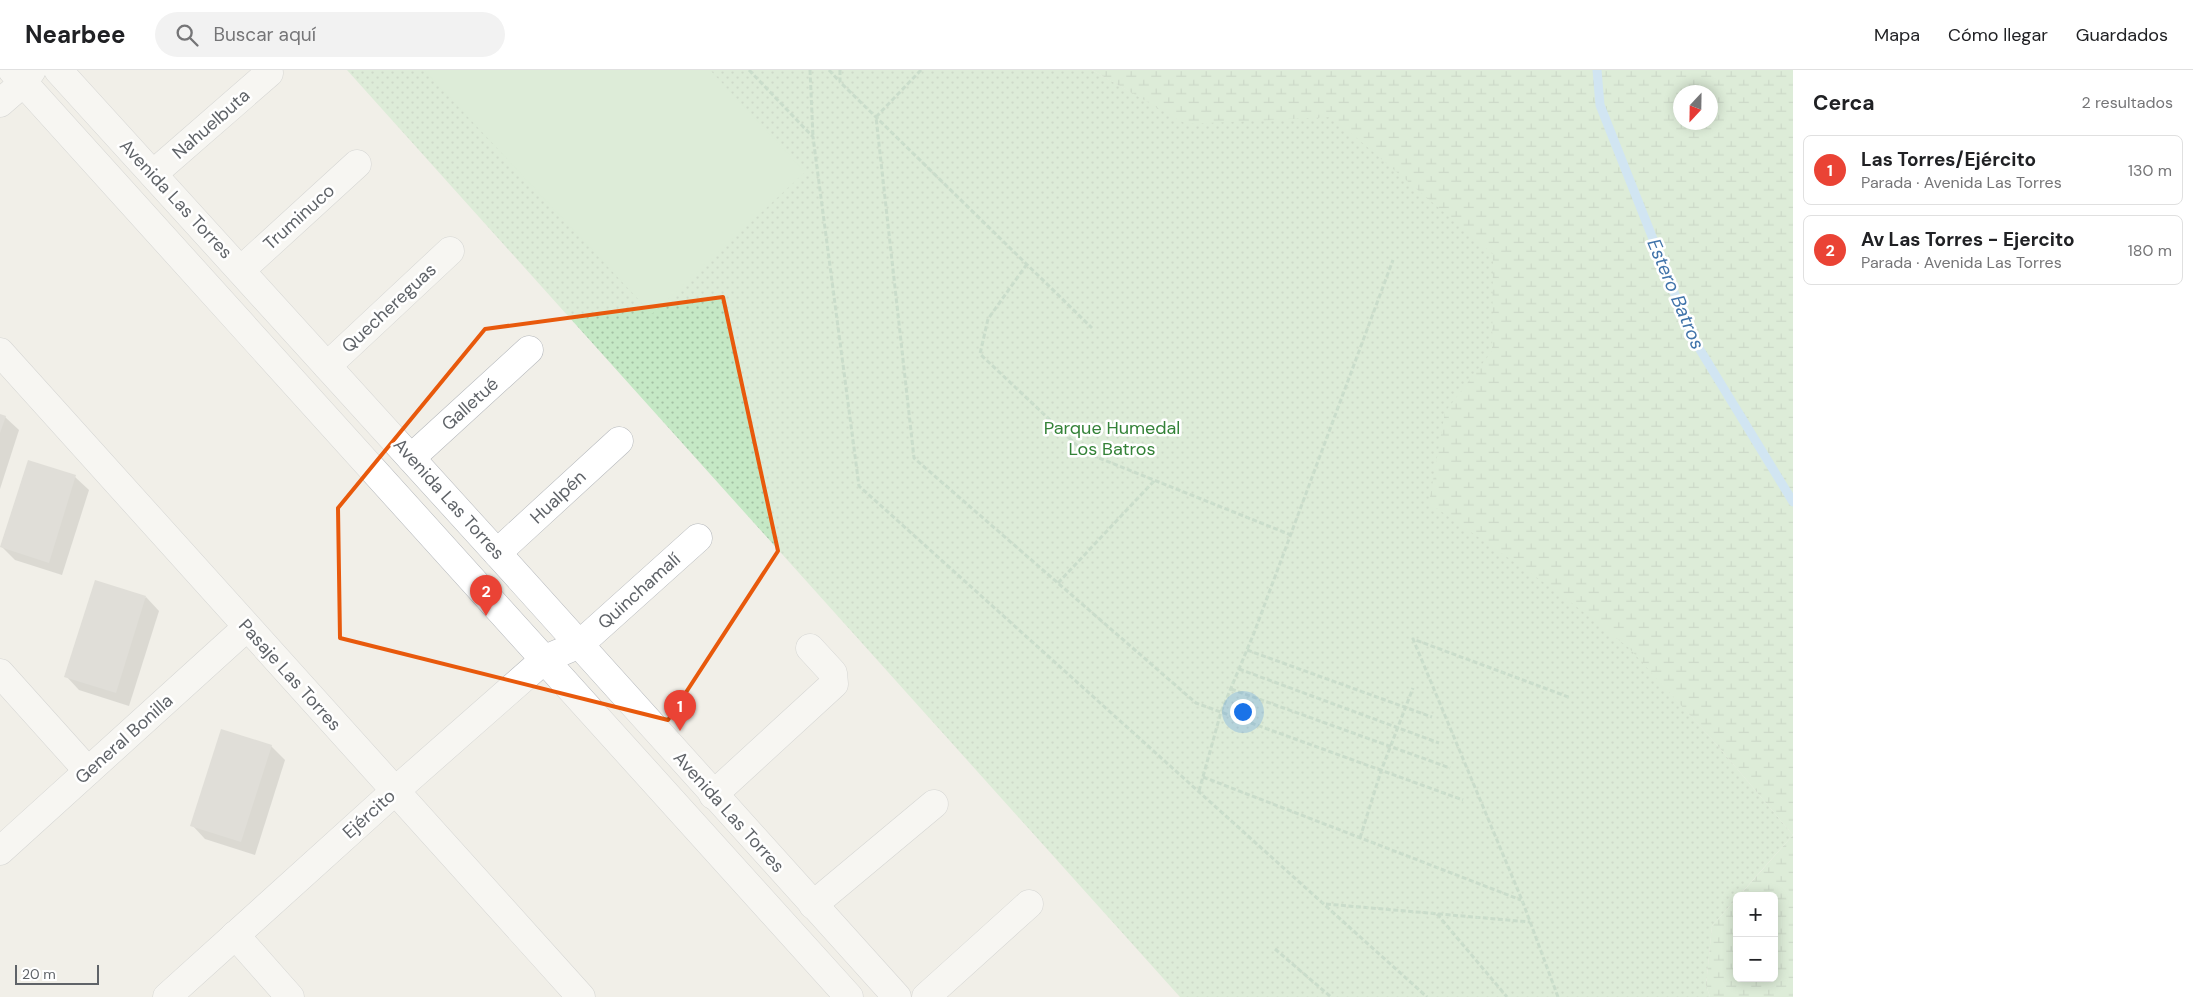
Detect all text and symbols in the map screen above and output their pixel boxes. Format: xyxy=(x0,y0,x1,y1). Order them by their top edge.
search box xyxy=(155,12,505,57)
text: Nearbee xyxy=(25,19,125,50)
icon: search xyxy=(173,21,201,49)
text: Buscar aquí xyxy=(213,22,316,47)
text: Mapa xyxy=(1874,23,1920,47)
text: Cómo llegar xyxy=(1948,23,2048,47)
text: Guardados xyxy=(2076,23,2168,47)
street label: Nahuelbuta xyxy=(167,84,255,164)
north arrow xyxy=(1673,85,1718,130)
text: Cerca xyxy=(1813,89,1875,117)
text: 2 resultados xyxy=(2082,92,2173,113)
street label: Avenida Las Torres xyxy=(114,134,238,264)
text: Las Torres/Ejército xyxy=(1861,147,2036,172)
text: 1 xyxy=(1827,160,1833,181)
text: 130 m xyxy=(2128,160,2172,181)
text: Parada · Avenida Las Torres xyxy=(1861,172,2062,193)
street label: Truminuco xyxy=(258,179,340,255)
text: Av Las Torres - Ejercito xyxy=(1861,227,2075,252)
water label: Estero Batros xyxy=(1641,235,1711,353)
text: 2 xyxy=(1825,240,1835,261)
text: 180 m xyxy=(2128,240,2172,261)
text: Parada · Avenida Las Torres xyxy=(1861,252,2062,273)
street label: Quechereguas xyxy=(337,258,441,358)
street label: Galletué xyxy=(436,372,504,436)
park label: Parque Humedal Los Batros xyxy=(1044,416,1180,461)
street label: Avenida Las Torres xyxy=(388,433,510,565)
street label: Hualpén xyxy=(525,465,591,529)
street label: Quinchamalí xyxy=(593,548,685,634)
pin: 2 xyxy=(470,575,502,616)
street label: Pasaje Las Torres xyxy=(233,614,347,736)
street label: General Bonilla xyxy=(70,689,178,789)
pin: 1 xyxy=(664,690,696,731)
your location xyxy=(1230,699,1256,725)
street label: Avenida Las Torres xyxy=(668,746,790,878)
street label: Ejército xyxy=(337,784,401,844)
map controls xyxy=(1733,892,1778,982)
button: + xyxy=(1733,892,1778,937)
button: − xyxy=(1733,937,1778,982)
scale bar xyxy=(15,962,99,985)
text: 20 m xyxy=(22,965,56,983)

